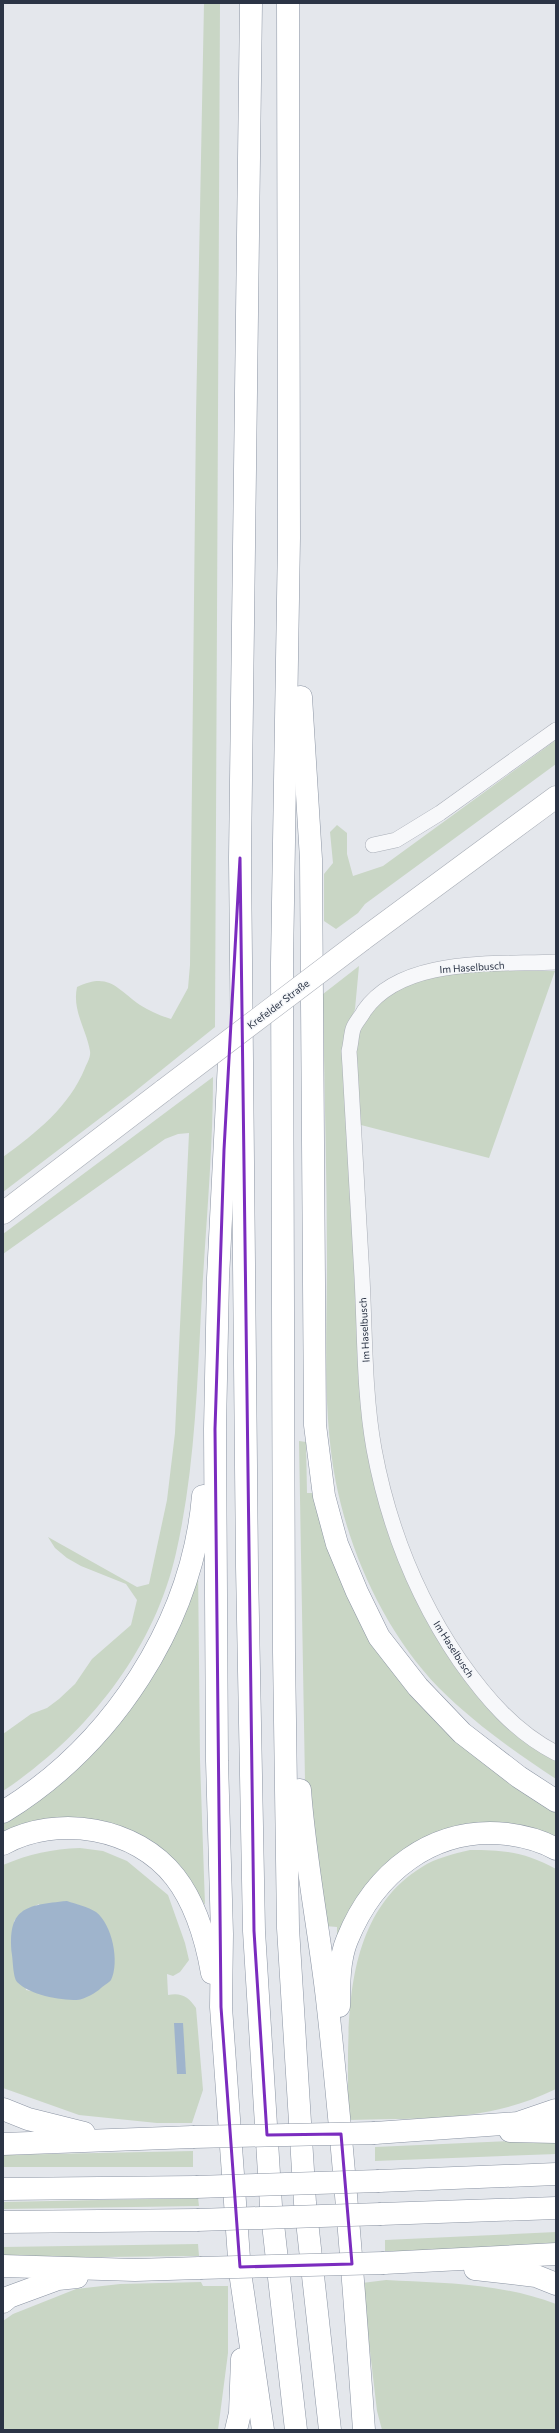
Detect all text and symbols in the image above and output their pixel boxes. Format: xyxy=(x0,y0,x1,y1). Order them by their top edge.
street label: Im Haselbusch xyxy=(439,959,505,975)
street label: Krefelder Straße xyxy=(245,977,311,1031)
street label: Im Haselbusch xyxy=(356,1297,372,1363)
street label: Im Haselbusch xyxy=(431,1618,477,1680)

